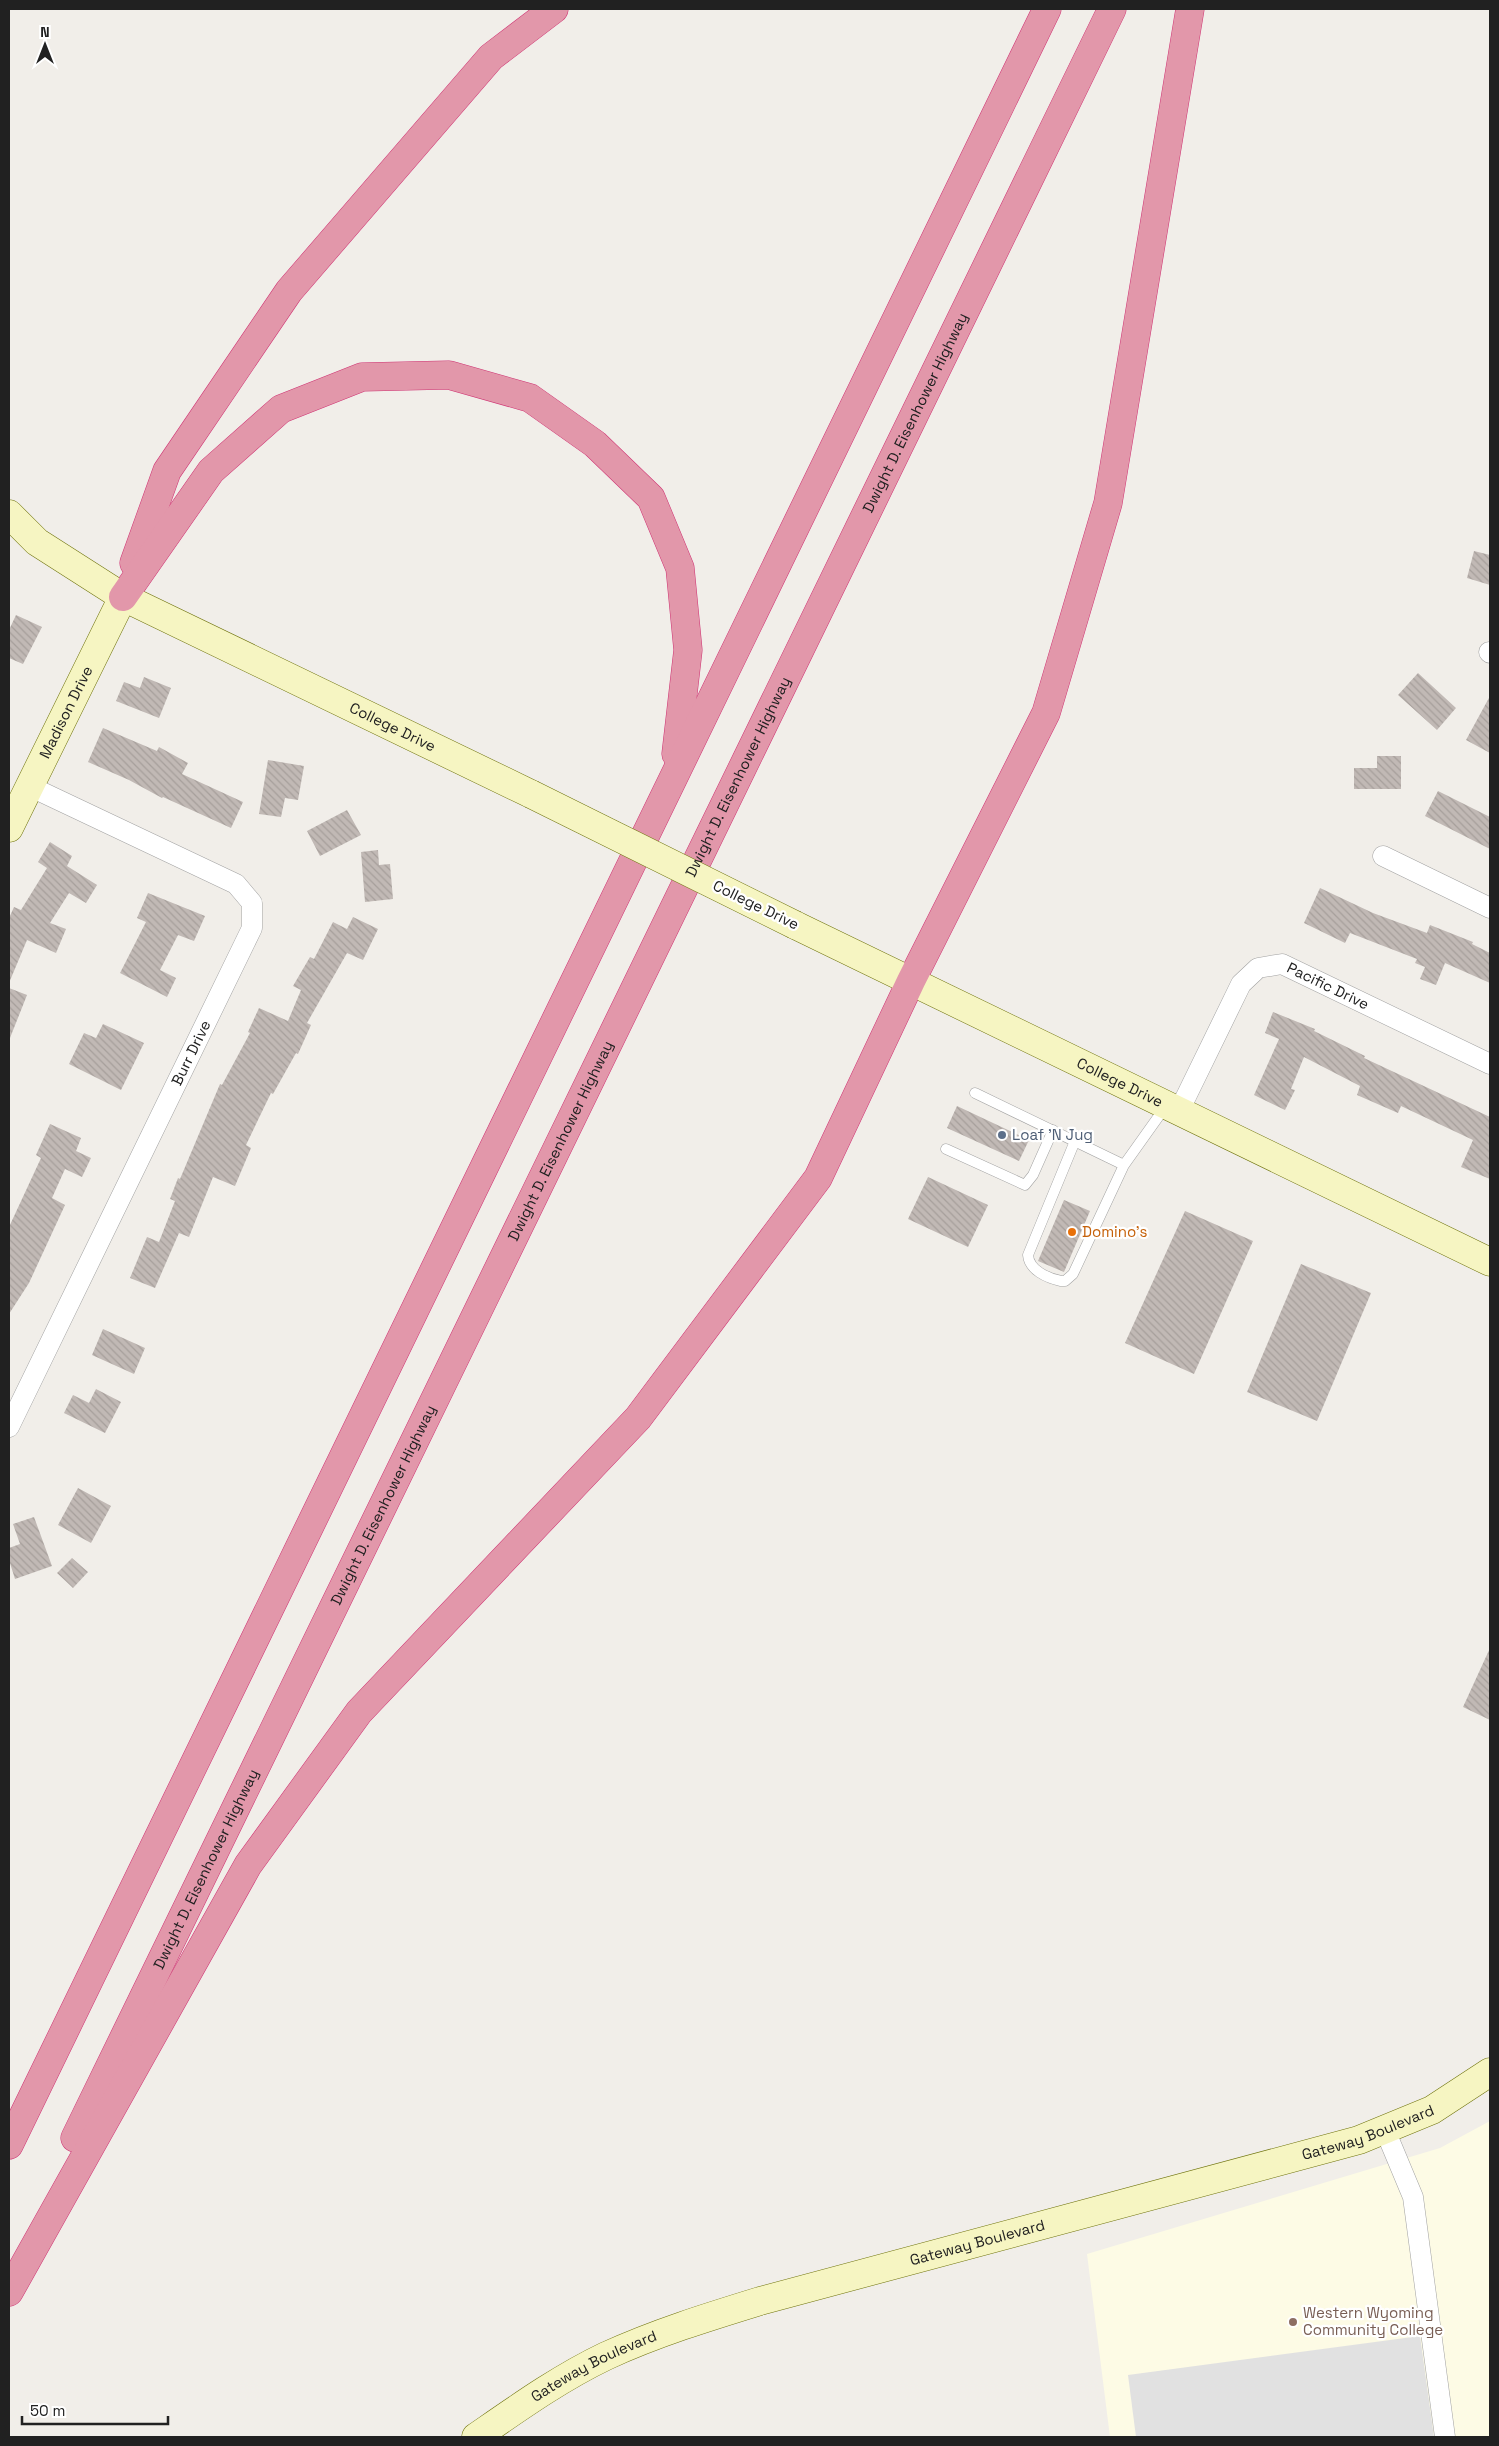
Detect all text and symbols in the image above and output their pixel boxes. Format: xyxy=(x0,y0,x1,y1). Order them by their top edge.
north arrow xyxy=(20,20,70,70)
text: N xyxy=(40,23,50,41)
street label: Dwight D. Eisenhower Highway xyxy=(858,309,972,516)
street label: Madison Drive xyxy=(35,663,97,762)
street label: Dwight D. Eisenhower Highway xyxy=(681,673,794,880)
street label: College Drive xyxy=(347,698,439,756)
street label: College Drive xyxy=(710,876,802,934)
street label: Pacific Drive xyxy=(1284,958,1372,1013)
street label: Burr Drive xyxy=(167,1017,215,1089)
street label: Dwight D. Eisenhower Highway xyxy=(503,1038,617,1244)
street label: College Drive xyxy=(1074,1053,1166,1111)
place label: Loaf 'N Jug xyxy=(1012,1125,1093,1144)
marker: Loaf 'N Jug xyxy=(996,1129,1008,1141)
place label: Domino's xyxy=(1082,1222,1147,1241)
marker: Domino's xyxy=(1066,1226,1078,1238)
street label: Dwight D. Eisenhower Highway xyxy=(326,1402,440,1608)
street label: Dwight D. Eisenhower Highway xyxy=(149,1766,262,1972)
street label: Gateway Boulevard xyxy=(1300,2100,1437,2164)
street label: Gateway Boulevard xyxy=(908,2215,1047,2269)
place label: Western Wyoming Community College xyxy=(1303,2303,1443,2339)
marker: Western Wyoming Community College xyxy=(1287,2316,1299,2328)
street label: Gateway Boulevard xyxy=(527,2326,659,2406)
scale bar xyxy=(22,2394,169,2426)
text: 50 m xyxy=(30,2401,65,2420)

